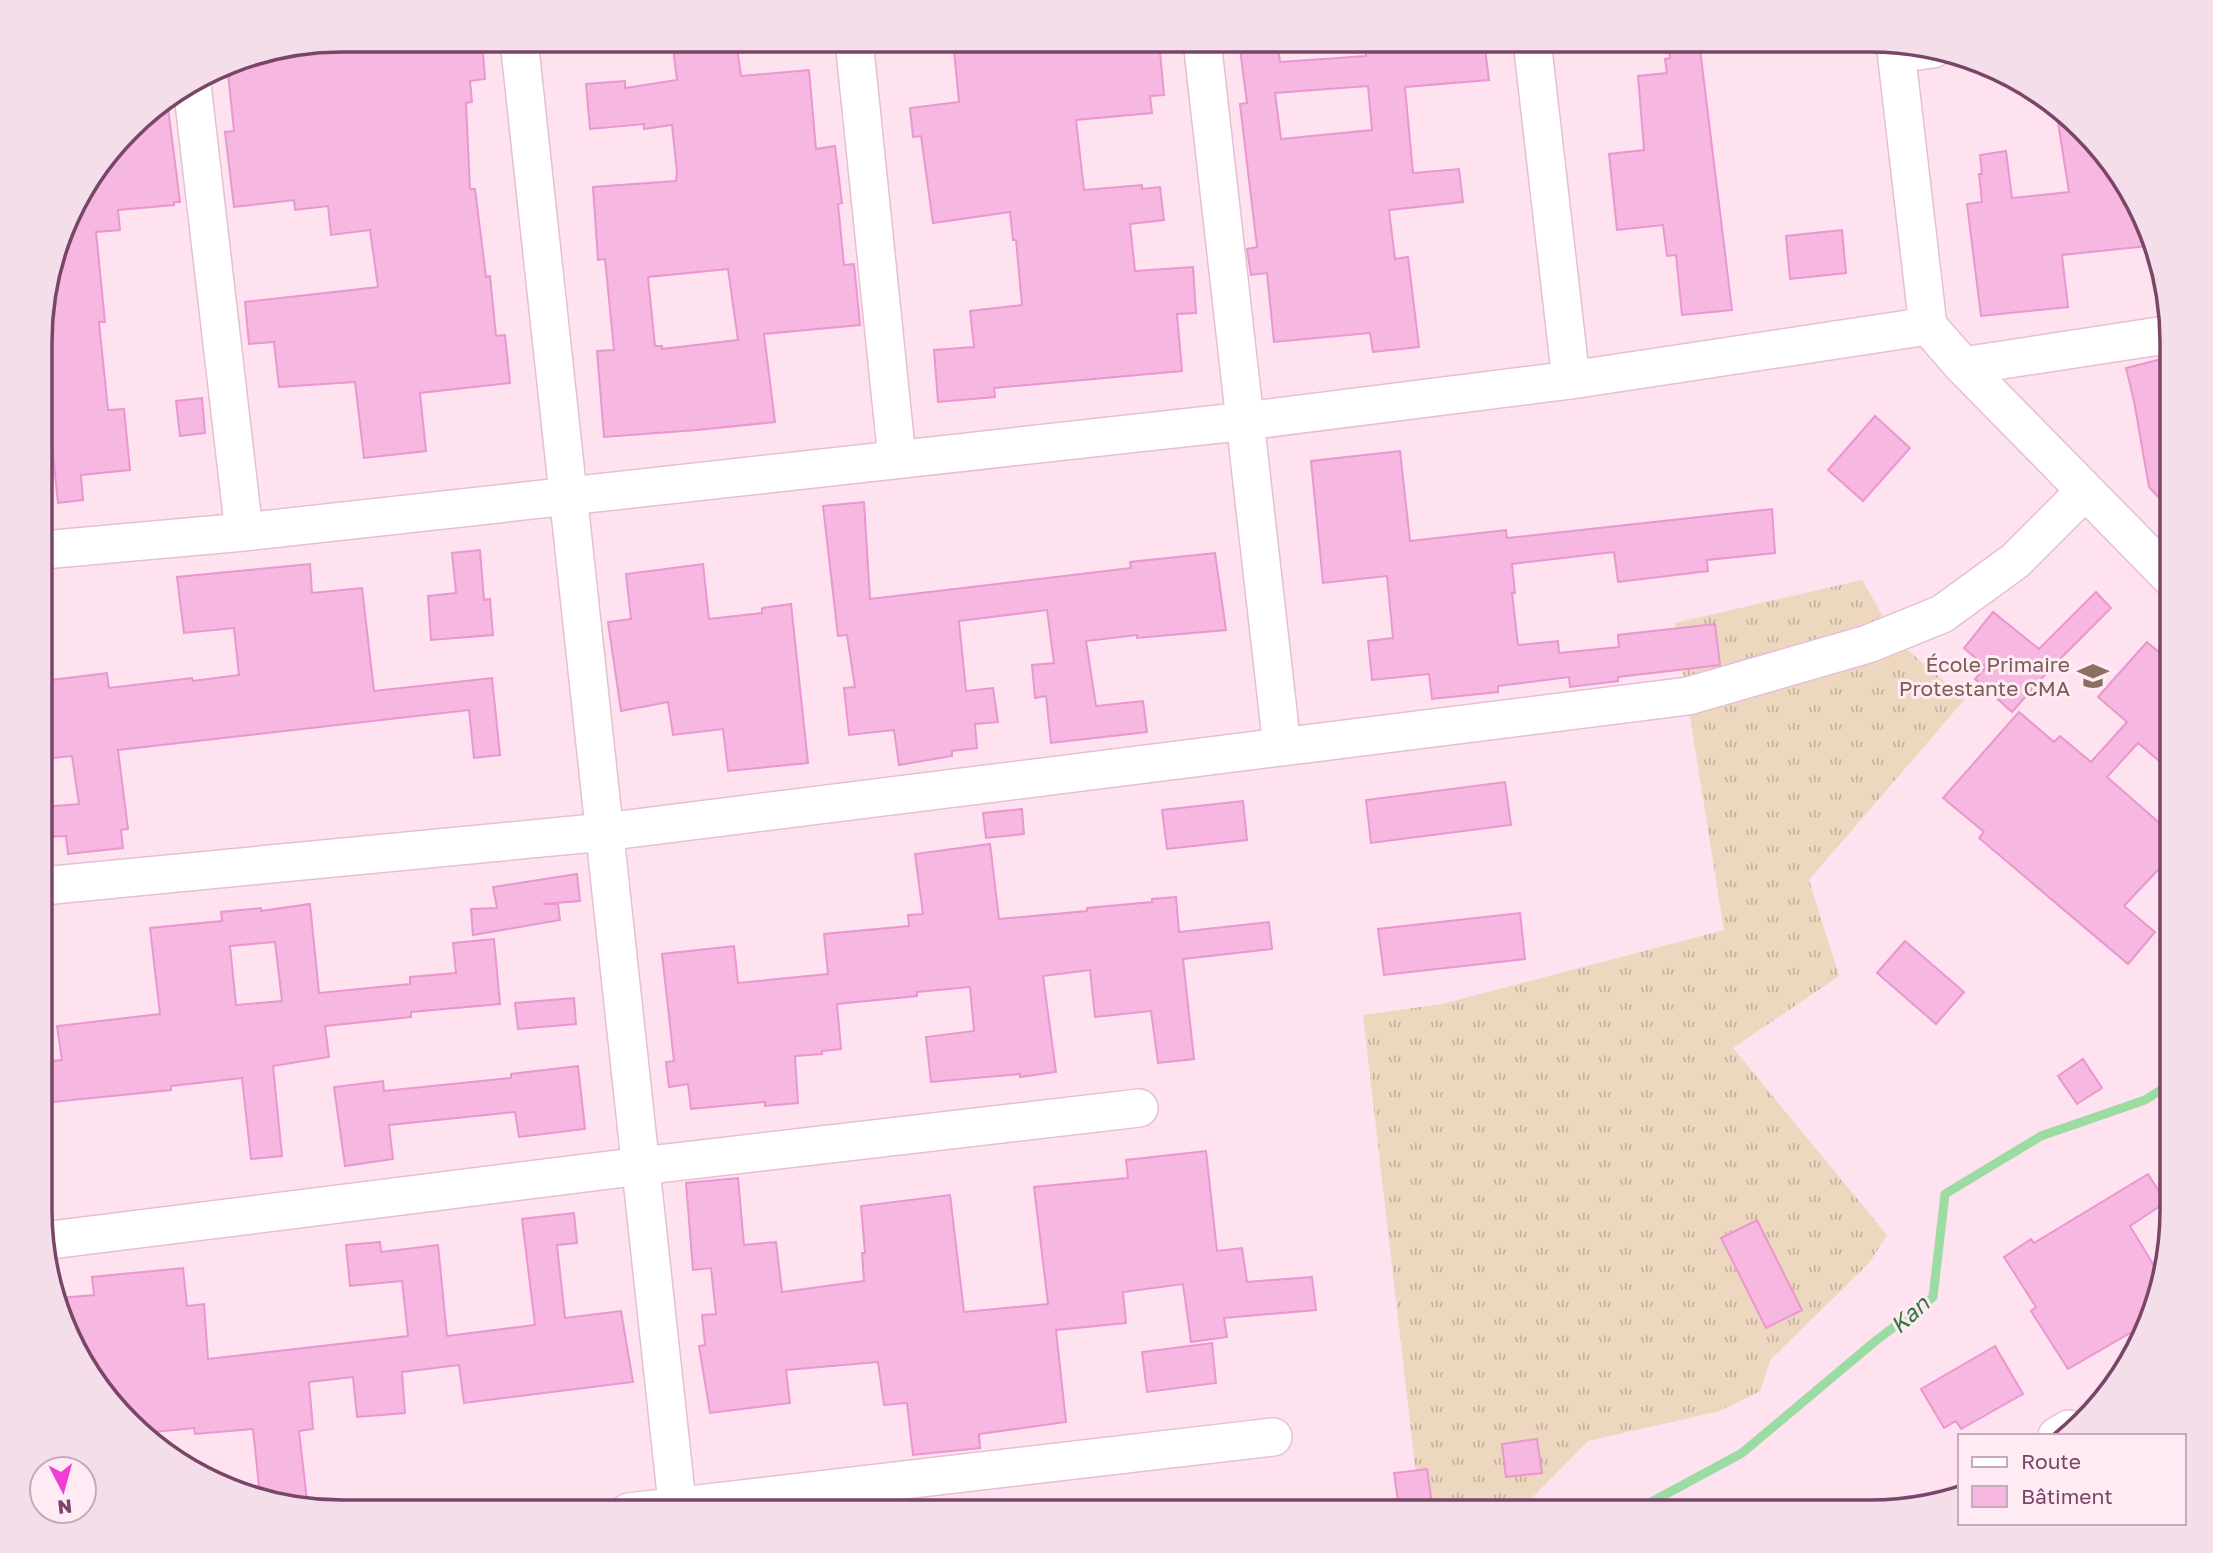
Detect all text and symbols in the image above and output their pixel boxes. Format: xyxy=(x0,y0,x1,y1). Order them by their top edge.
place label: École Primaire Protestante CMA xyxy=(1899,651,2070,701)
school or university icon: École Primaire Protestante CMA xyxy=(2076,659,2110,693)
water label: Kan xyxy=(1884,1289,1935,1339)
legend xyxy=(1958,1434,2185,1525)
text: Route xyxy=(2021,1448,2081,1474)
north arrow xyxy=(28,1455,98,1525)
text: Bâtiment xyxy=(2021,1483,2113,1509)
text: N xyxy=(56,1495,73,1520)

